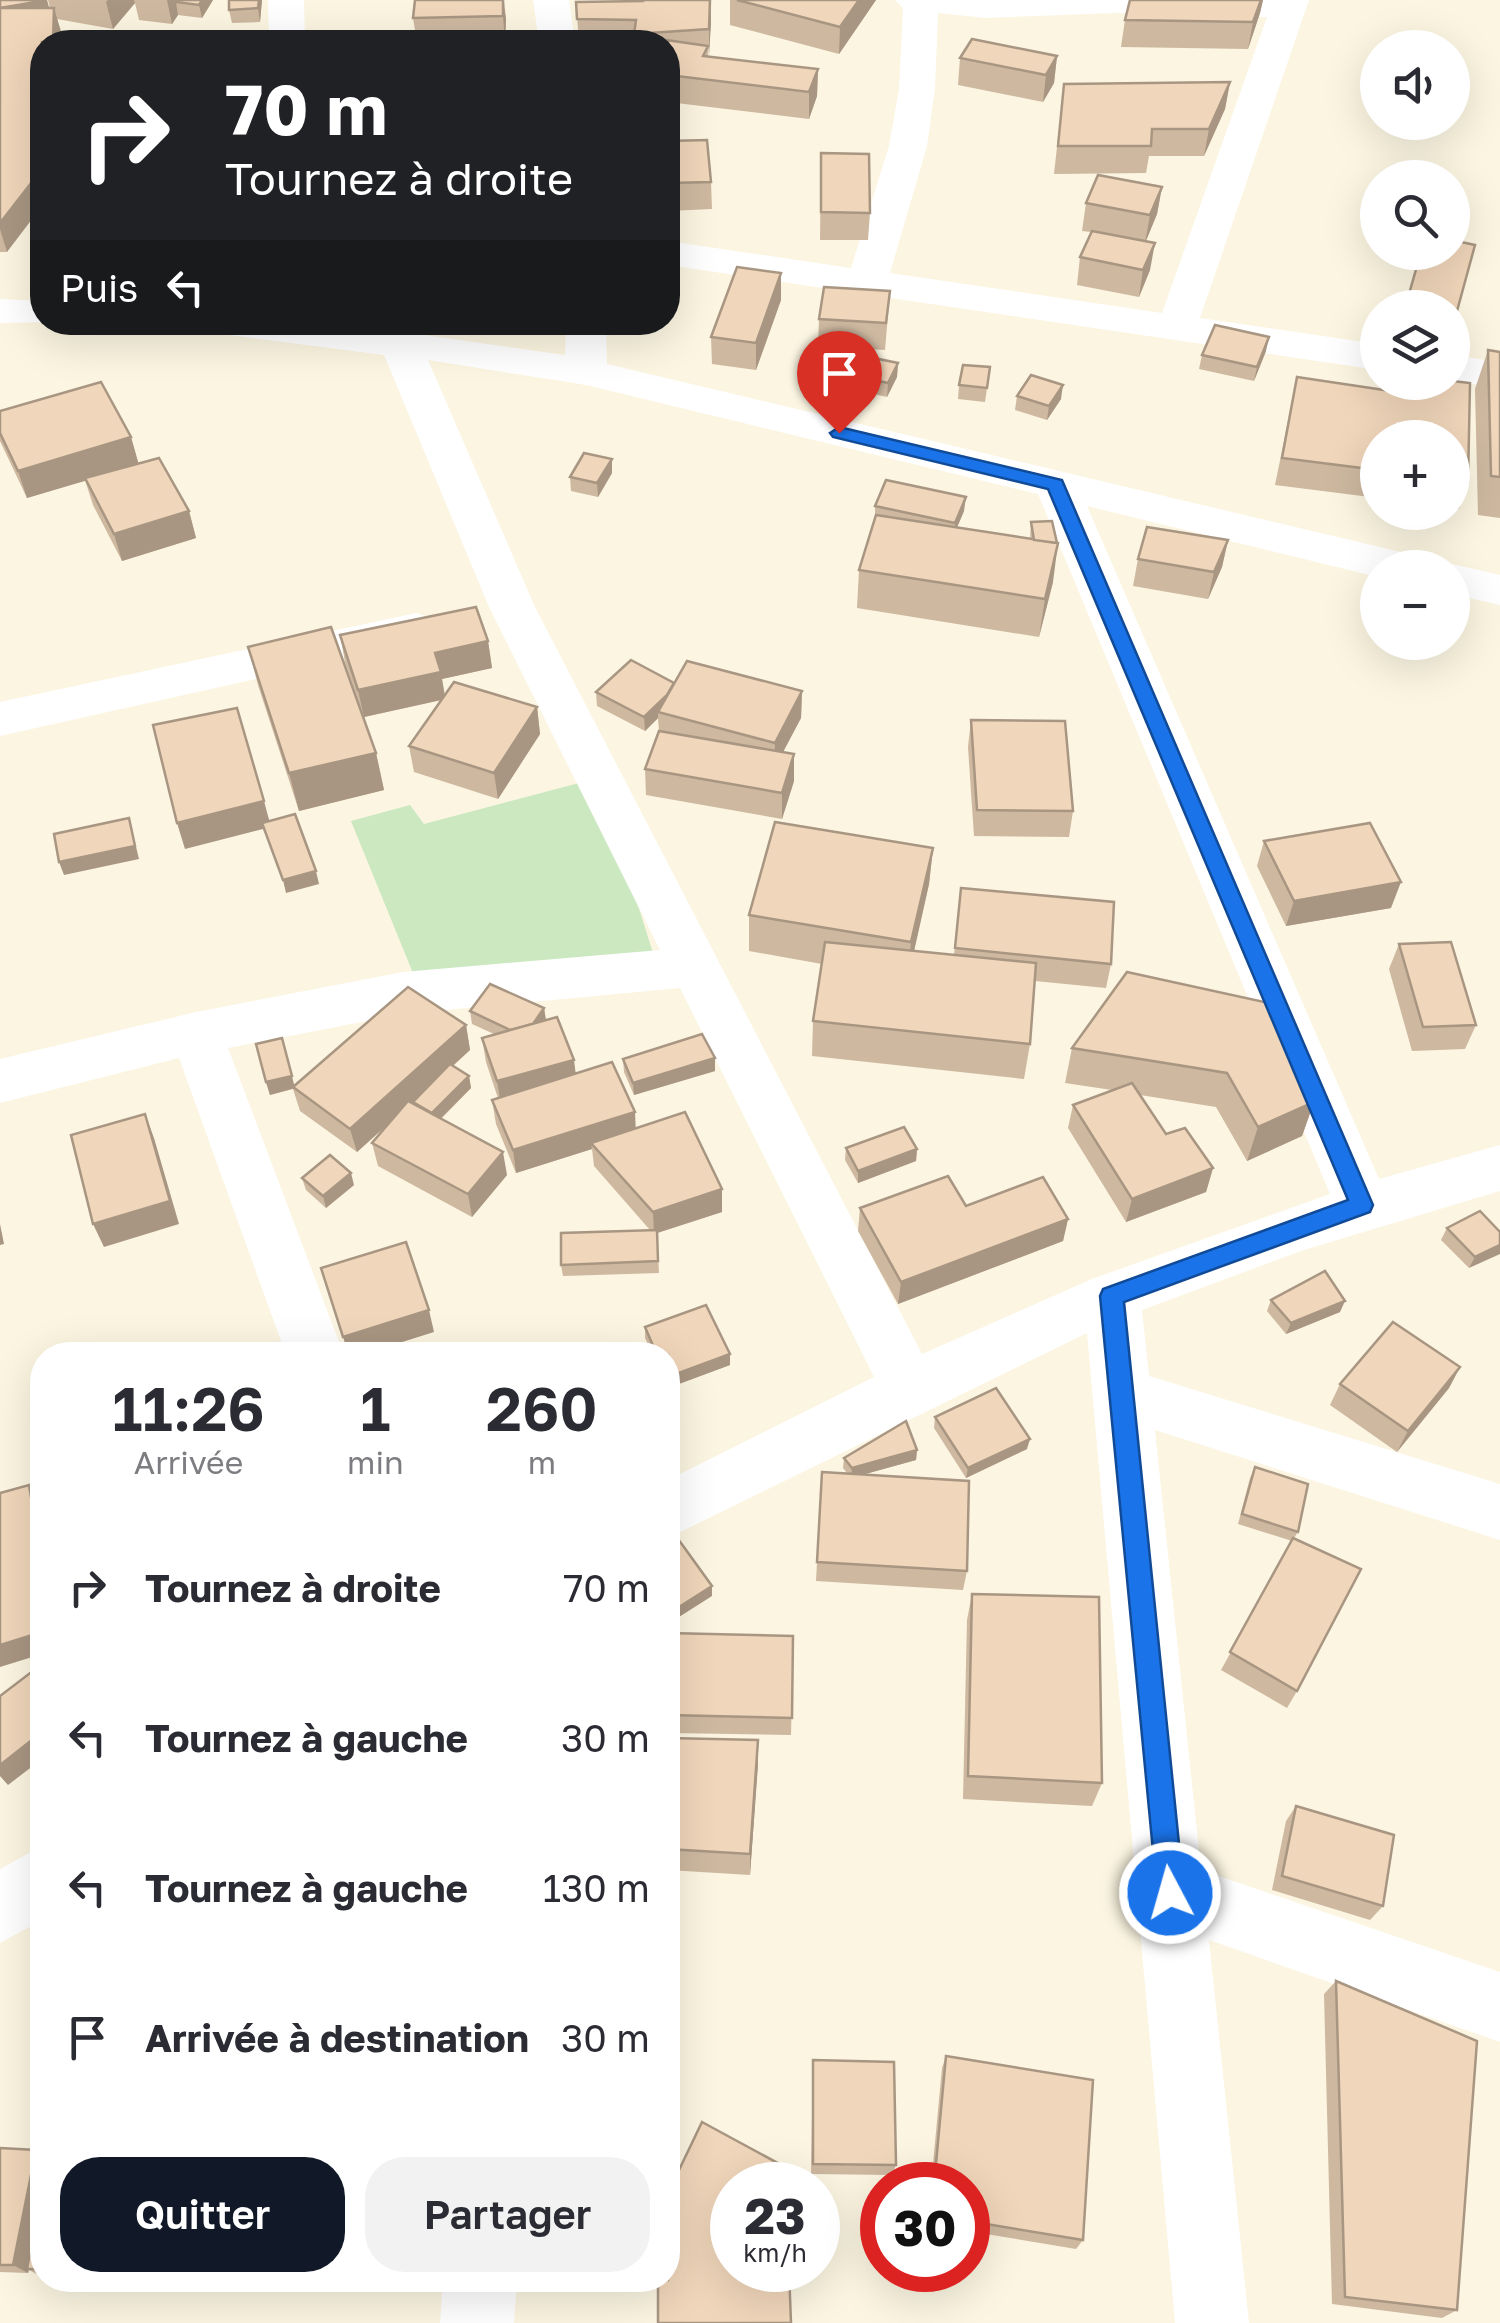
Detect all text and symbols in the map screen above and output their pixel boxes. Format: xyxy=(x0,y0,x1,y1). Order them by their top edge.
map controls xyxy=(1360,30,1470,660)
button: sound xyxy=(1360,30,1470,140)
text: 70 m xyxy=(225,66,387,150)
icon: right xyxy=(60,70,190,200)
text: Tournez à droite xyxy=(225,151,573,205)
button: search xyxy=(1360,160,1470,270)
icon: left xyxy=(158,260,213,315)
text: Puis xyxy=(60,265,138,310)
button: layers xyxy=(1360,290,1470,400)
pin xyxy=(797,331,882,434)
icon: arrive xyxy=(812,346,867,401)
button: + xyxy=(1360,420,1470,530)
button: − xyxy=(1360,550,1470,660)
text: 11:26 xyxy=(112,1372,265,1444)
text: 1 xyxy=(360,1372,390,1444)
text: 260 xyxy=(486,1372,598,1444)
text: Arrivée xyxy=(134,1443,243,1481)
text: min xyxy=(347,1443,404,1481)
text: m xyxy=(528,1443,556,1481)
icon: right xyxy=(60,1560,115,1615)
text: Tournez à droite xyxy=(145,1565,441,1610)
text: 70 m xyxy=(563,1565,650,1610)
icon: left xyxy=(60,1710,115,1765)
text: Tournez à gauche xyxy=(145,1715,468,1760)
text: 30 m xyxy=(561,1715,650,1760)
position arrow xyxy=(1118,1841,1222,1945)
icon: left xyxy=(60,1860,115,1915)
text: Tournez à gauche xyxy=(145,1865,468,1910)
text: 130 m xyxy=(543,1865,650,1910)
icon: arrive xyxy=(60,2010,115,2065)
text: Arrivée à destination xyxy=(145,2015,529,2060)
text: 30 m xyxy=(561,2015,650,2060)
button: Quitter xyxy=(60,2157,345,2272)
button: Partager xyxy=(365,2157,650,2272)
speed limit sign: 30 xyxy=(860,2162,990,2292)
text: 23 xyxy=(744,2185,805,2245)
text: km/h xyxy=(743,2237,807,2268)

